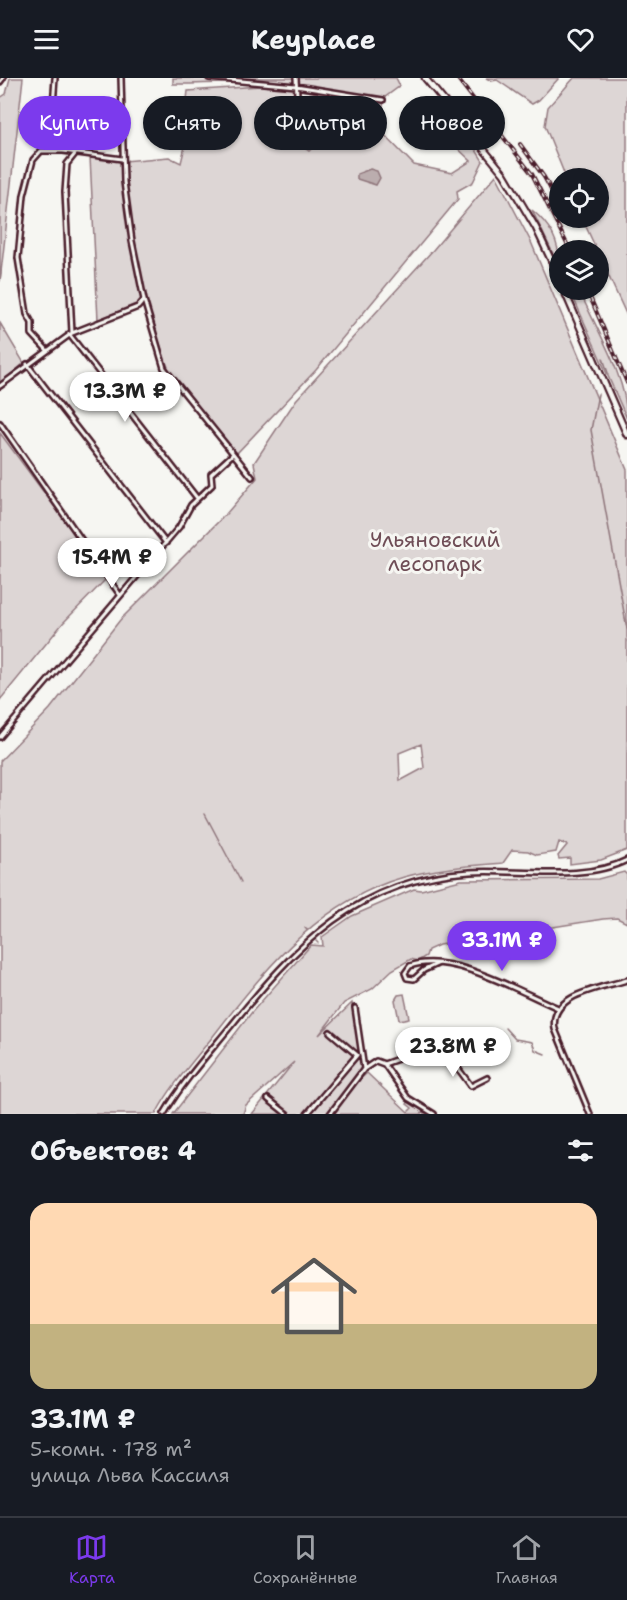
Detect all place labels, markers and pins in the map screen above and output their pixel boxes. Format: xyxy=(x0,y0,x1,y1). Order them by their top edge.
pin: 13.3M ₽ xyxy=(70,372,180,423)
pin: 15.4M ₽ xyxy=(57,538,167,589)
pin: 33.1M ₽ xyxy=(447,921,557,972)
pin: 23.8M ₽ xyxy=(398,1027,508,1078)

